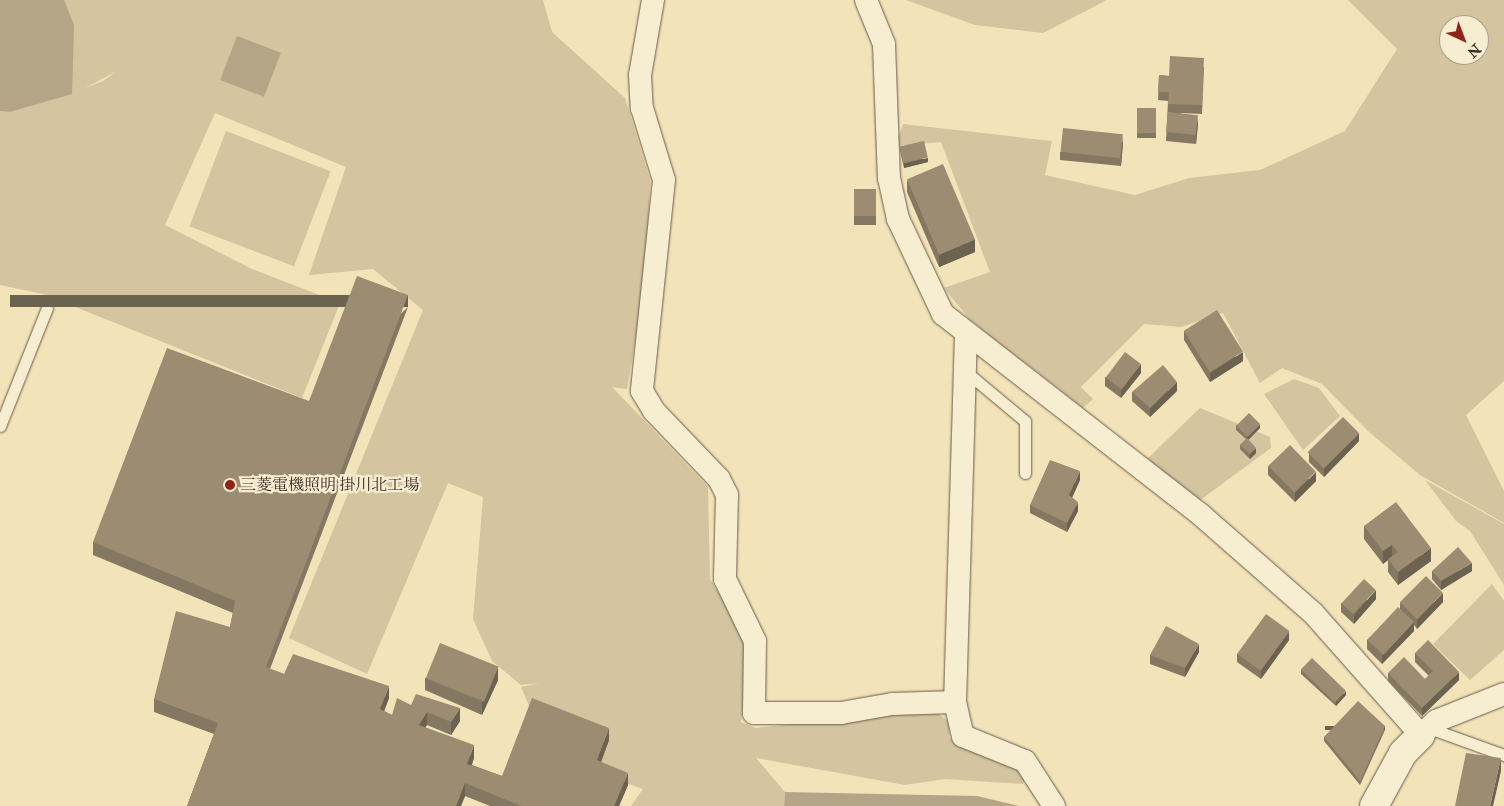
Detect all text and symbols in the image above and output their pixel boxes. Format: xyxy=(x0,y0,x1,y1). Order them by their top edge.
north arrow xyxy=(1439,15,1489,65)
text: N xyxy=(1464,40,1484,61)
place label: 三菱電機照明 掛川北工場 xyxy=(240,475,419,495)
marker: 三菱電機照明 掛川北工場 xyxy=(224,479,236,491)

